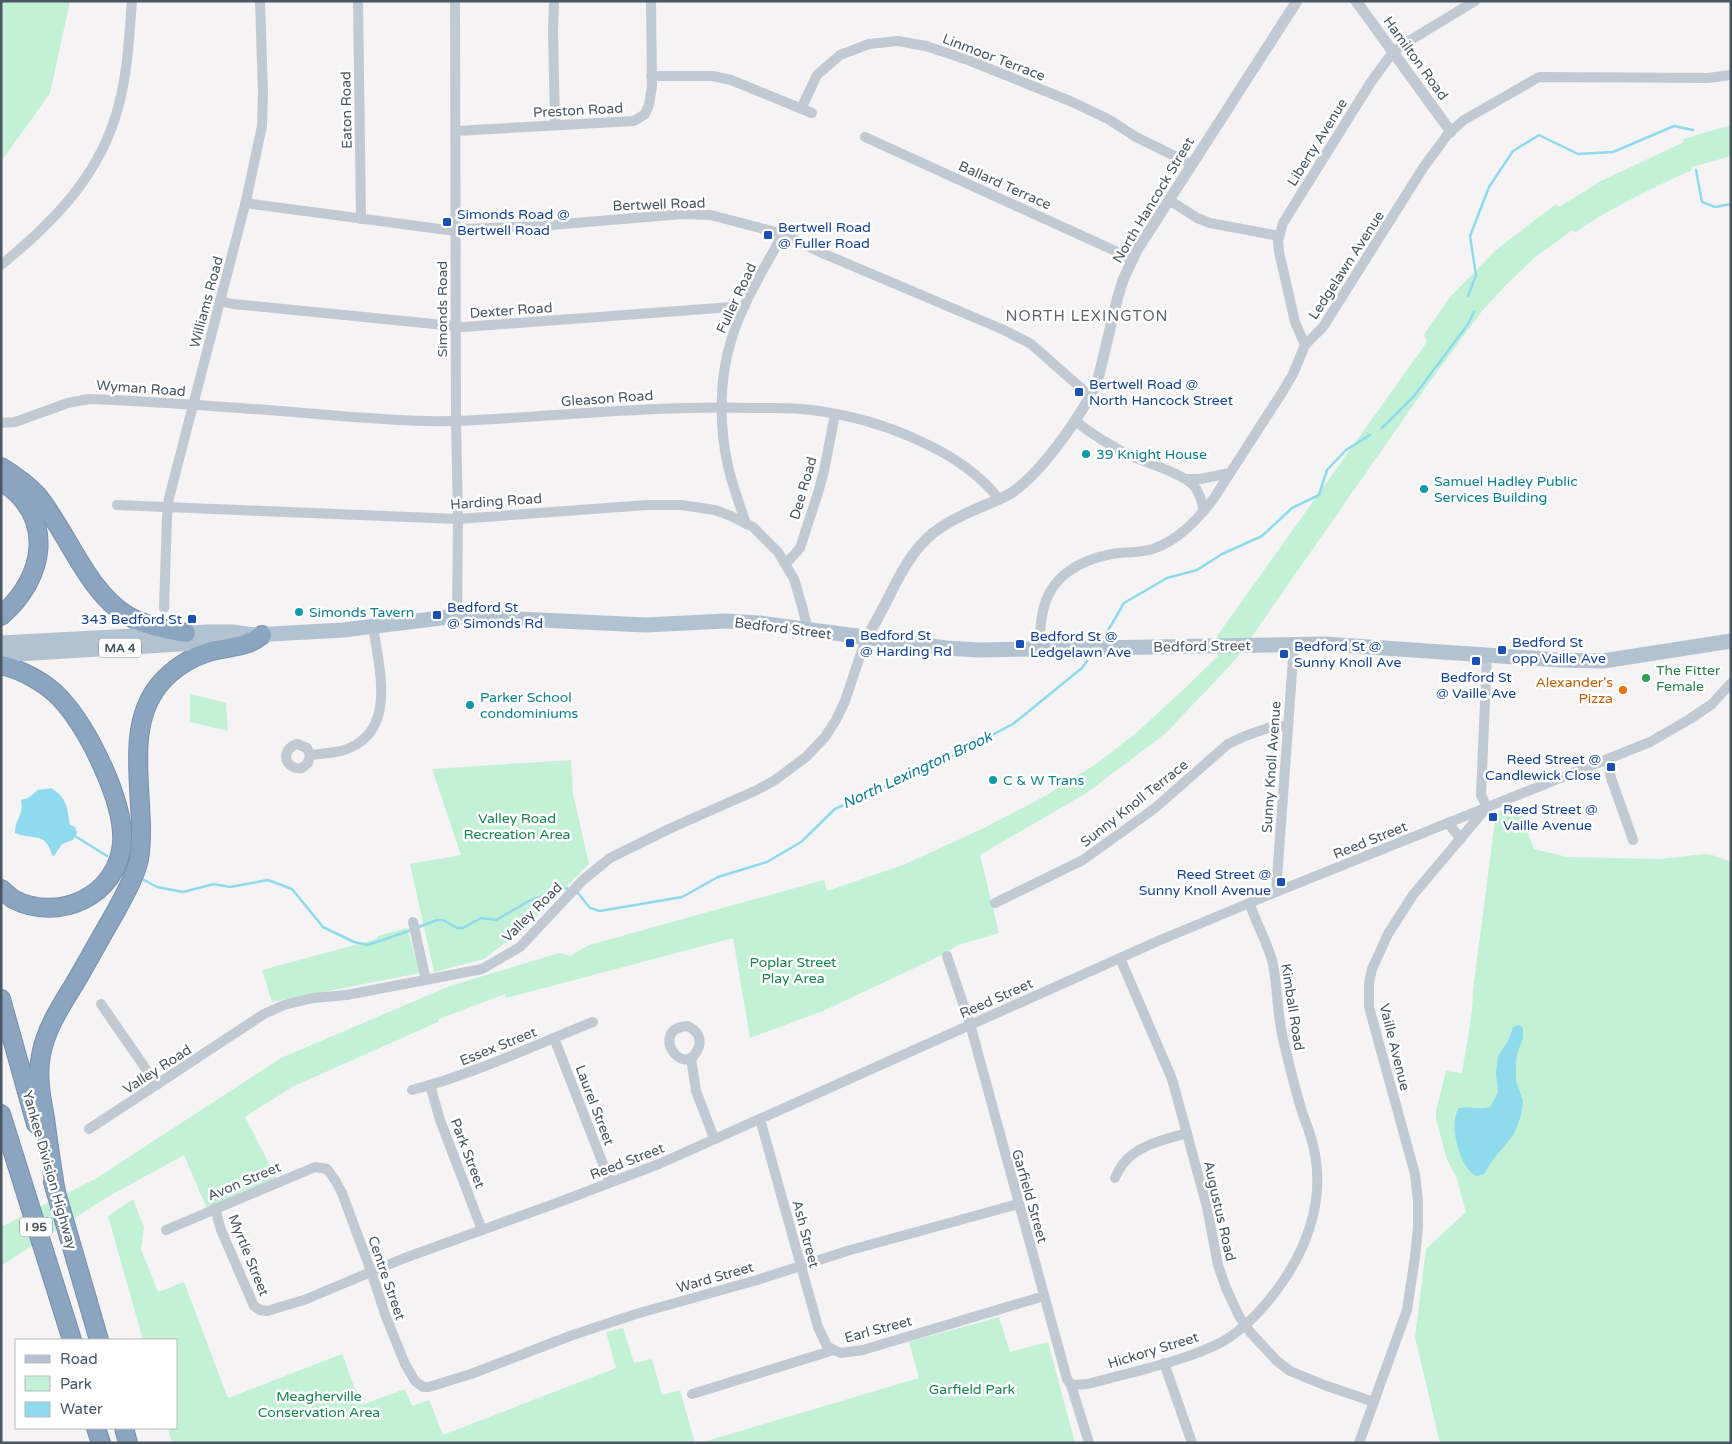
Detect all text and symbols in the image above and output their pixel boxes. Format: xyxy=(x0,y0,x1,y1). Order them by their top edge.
street label: Hamilton Road xyxy=(1380,13,1452,103)
street label: Linmoor Terrace xyxy=(940,30,1048,85)
street label: Eaton Road xyxy=(337,71,356,149)
street label: Liberty Avenue xyxy=(1284,95,1351,189)
street label: Preston Road xyxy=(533,100,623,121)
street label: North Hancock Street xyxy=(1109,134,1198,266)
street label: Ballard Terrace xyxy=(956,157,1054,213)
street label: Bertwell Road xyxy=(612,194,706,215)
place label: Simonds Road @ Bertwell Road xyxy=(457,206,569,239)
street label: Ledgelawn Avenue xyxy=(1305,208,1388,323)
marker: Simonds Road @ Bertwell Road xyxy=(441,216,453,228)
place label: Bertwell Road @ Fuller Road xyxy=(778,219,871,252)
marker: Bertwell Road @ Fuller Road xyxy=(762,229,774,241)
street label: Williams Road xyxy=(186,254,227,350)
street label: Fuller Road xyxy=(713,260,760,336)
street label: Simonds Road xyxy=(434,261,451,357)
street label: Dexter Road xyxy=(469,299,553,322)
district label: NORTH LEXINGTON xyxy=(1005,307,1169,325)
place label: Bertwell Road @ North Hancock Street xyxy=(1089,376,1234,409)
street label: Wyman Road xyxy=(96,377,186,400)
marker: Bertwell Road @ North Hancock Street xyxy=(1073,386,1085,398)
street label: Gleason Road xyxy=(560,387,654,410)
place label: 39 Knight House xyxy=(1096,446,1207,463)
marker: 39 Knight House xyxy=(1080,448,1092,460)
street label: Dee Road xyxy=(786,455,821,522)
place label: Samuel Hadley Public Services Building xyxy=(1434,473,1578,506)
marker: Samuel Hadley Public Services Building xyxy=(1418,483,1430,495)
street label: Harding Road xyxy=(450,490,543,513)
place label: Bedford St @ Simonds Rd xyxy=(447,599,543,632)
place label: Simonds Tavern xyxy=(309,604,414,621)
marker: Simonds Tavern xyxy=(293,606,305,618)
marker: Bedford St @ Simonds Rd xyxy=(431,609,443,621)
place label: 343 Bedford St xyxy=(81,611,183,628)
marker: 343 Bedford St xyxy=(186,613,198,625)
street label: Bedford Street xyxy=(734,614,833,643)
place label: Bedford St @ Harding Rd xyxy=(860,627,952,660)
place label: Bedford St @ Ledgelawn Ave xyxy=(1030,628,1131,661)
place label: Bedford St opp Vaille Ave xyxy=(1512,634,1606,667)
marker: Bedford St @ Harding Rd xyxy=(844,637,856,649)
street label: Bedford Street xyxy=(1153,637,1252,656)
road number: MA 4 xyxy=(99,638,141,658)
marker: Bedford St @ Ledgelawn Ave xyxy=(1014,638,1026,650)
place label: Bedford St @ Sunny Knoll Ave xyxy=(1294,638,1401,671)
marker: Bedford St opp Vaille Ave xyxy=(1496,644,1508,656)
marker: Bedford St @ Sunny Knoll Ave xyxy=(1278,648,1290,660)
marker: Bedford St @ Vaille Ave xyxy=(1470,655,1482,667)
place label: The Fitter Female xyxy=(1656,662,1721,695)
place label: Bedford St @ Vaille Ave xyxy=(1436,669,1516,702)
marker: The Fitter Female xyxy=(1640,672,1652,684)
place label: Alexander's Pizza xyxy=(1535,674,1613,707)
marker: Alexander's Pizza xyxy=(1617,684,1629,696)
place label: Parker School condominiums xyxy=(480,689,579,722)
marker: Parker School condominiums xyxy=(464,699,476,711)
street label: Sunny Knoll Avenue xyxy=(1258,700,1285,834)
water label: North Lexington Brook xyxy=(839,727,996,813)
place label: Reed Street @ Candlewick Close xyxy=(1485,751,1601,784)
street label: Sunny Knoll Terrace xyxy=(1077,756,1191,851)
marker: Reed Street @ Candlewick Close xyxy=(1605,761,1617,773)
place label: C & W Trans xyxy=(1003,772,1084,789)
marker: C & W Trans xyxy=(987,774,999,786)
place label: Reed Street @ Vaille Avenue xyxy=(1503,801,1598,834)
park label: Valley Road Recreation Area xyxy=(464,810,570,843)
marker: Reed Street @ Vaille Avenue xyxy=(1487,811,1499,823)
street label: Reed Street xyxy=(1331,818,1410,863)
place label: Reed Street @ Sunny Knoll Avenue xyxy=(1139,866,1271,899)
marker: Reed Street @ Sunny Knoll Avenue xyxy=(1275,876,1287,888)
street label: Valley Road xyxy=(499,879,566,946)
park label: Poplar Street Play Area xyxy=(750,954,837,987)
street label: Kimball Road xyxy=(1277,962,1308,1052)
street label: Reed Street xyxy=(957,975,1036,1022)
street label: Vaille Avenue xyxy=(1376,1002,1414,1092)
street label: Essex Street xyxy=(457,1023,540,1070)
street label: Valley Road xyxy=(120,1041,195,1098)
street label: Laurel Street xyxy=(571,1063,618,1148)
street label: Yankee Division Highway xyxy=(19,1089,80,1252)
street label: Park Street xyxy=(446,1116,489,1191)
street label: Reed Street xyxy=(588,1139,667,1183)
street label: Garfield Street xyxy=(1008,1147,1051,1246)
street label: Avon Street xyxy=(205,1158,284,1205)
street label: Augustus Road xyxy=(1200,1159,1239,1263)
street label: Ash Street xyxy=(788,1198,823,1270)
street label: Myrtle Street xyxy=(224,1212,273,1299)
road number: I 95 xyxy=(20,1218,52,1236)
street label: Centre Street xyxy=(364,1234,409,1323)
street label: Ward Street xyxy=(675,1258,756,1297)
street label: Earl Street xyxy=(843,1312,914,1347)
street label: Hickory Street xyxy=(1106,1328,1201,1372)
legend xyxy=(15,1339,178,1429)
text: Road xyxy=(60,1350,98,1368)
text: Park xyxy=(60,1375,92,1393)
park label: Garfield Park xyxy=(929,1381,1016,1398)
park label: Meagherville Conservation Area xyxy=(258,1388,380,1421)
text: Water xyxy=(60,1400,103,1418)

